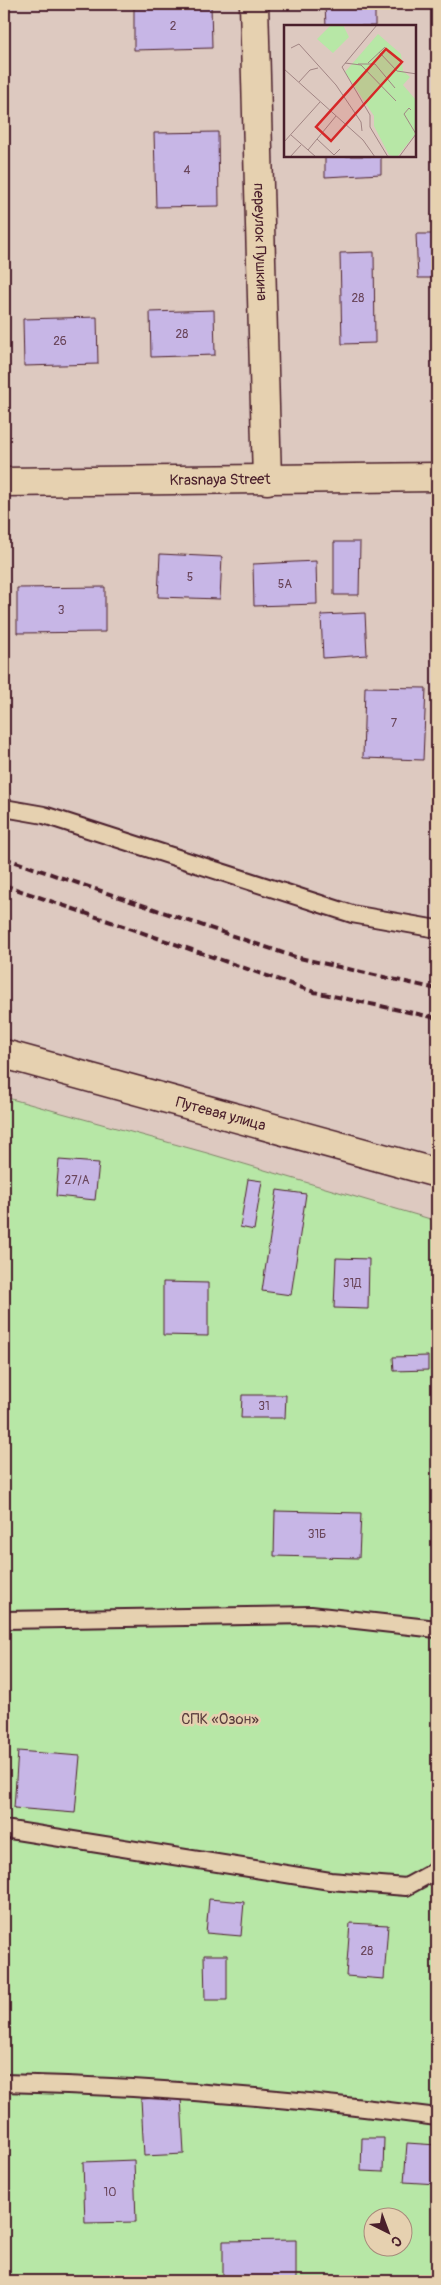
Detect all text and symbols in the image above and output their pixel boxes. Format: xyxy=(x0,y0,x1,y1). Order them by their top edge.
house number: 2 xyxy=(170,19,177,34)
inset map xyxy=(284,25,416,158)
house number: 4 xyxy=(184,163,191,178)
street label: переулок Пушкина xyxy=(249,183,271,301)
house number: 28 xyxy=(352,291,364,306)
house number: 28 xyxy=(176,327,188,342)
house number: 26 xyxy=(53,334,67,349)
street label: Krasnaya Street xyxy=(169,470,272,490)
house number: 5 xyxy=(187,570,193,585)
house number: 5А xyxy=(278,577,292,592)
house number: 3 xyxy=(58,603,65,618)
house number: 7 xyxy=(391,716,398,731)
street label: Путевая улица xyxy=(174,1093,268,1136)
house number: 27/А xyxy=(64,1173,90,1188)
house number: 31Д xyxy=(343,1276,362,1291)
house number: 31 xyxy=(258,1399,270,1414)
house number: 31Б xyxy=(308,1527,326,1542)
park label: СПК «Озон» xyxy=(181,1710,259,1729)
house number: 28 xyxy=(361,1944,373,1959)
house number: 10 xyxy=(104,2185,116,2200)
north arrow xyxy=(364,2208,414,2258)
text: С xyxy=(387,2232,405,2251)

